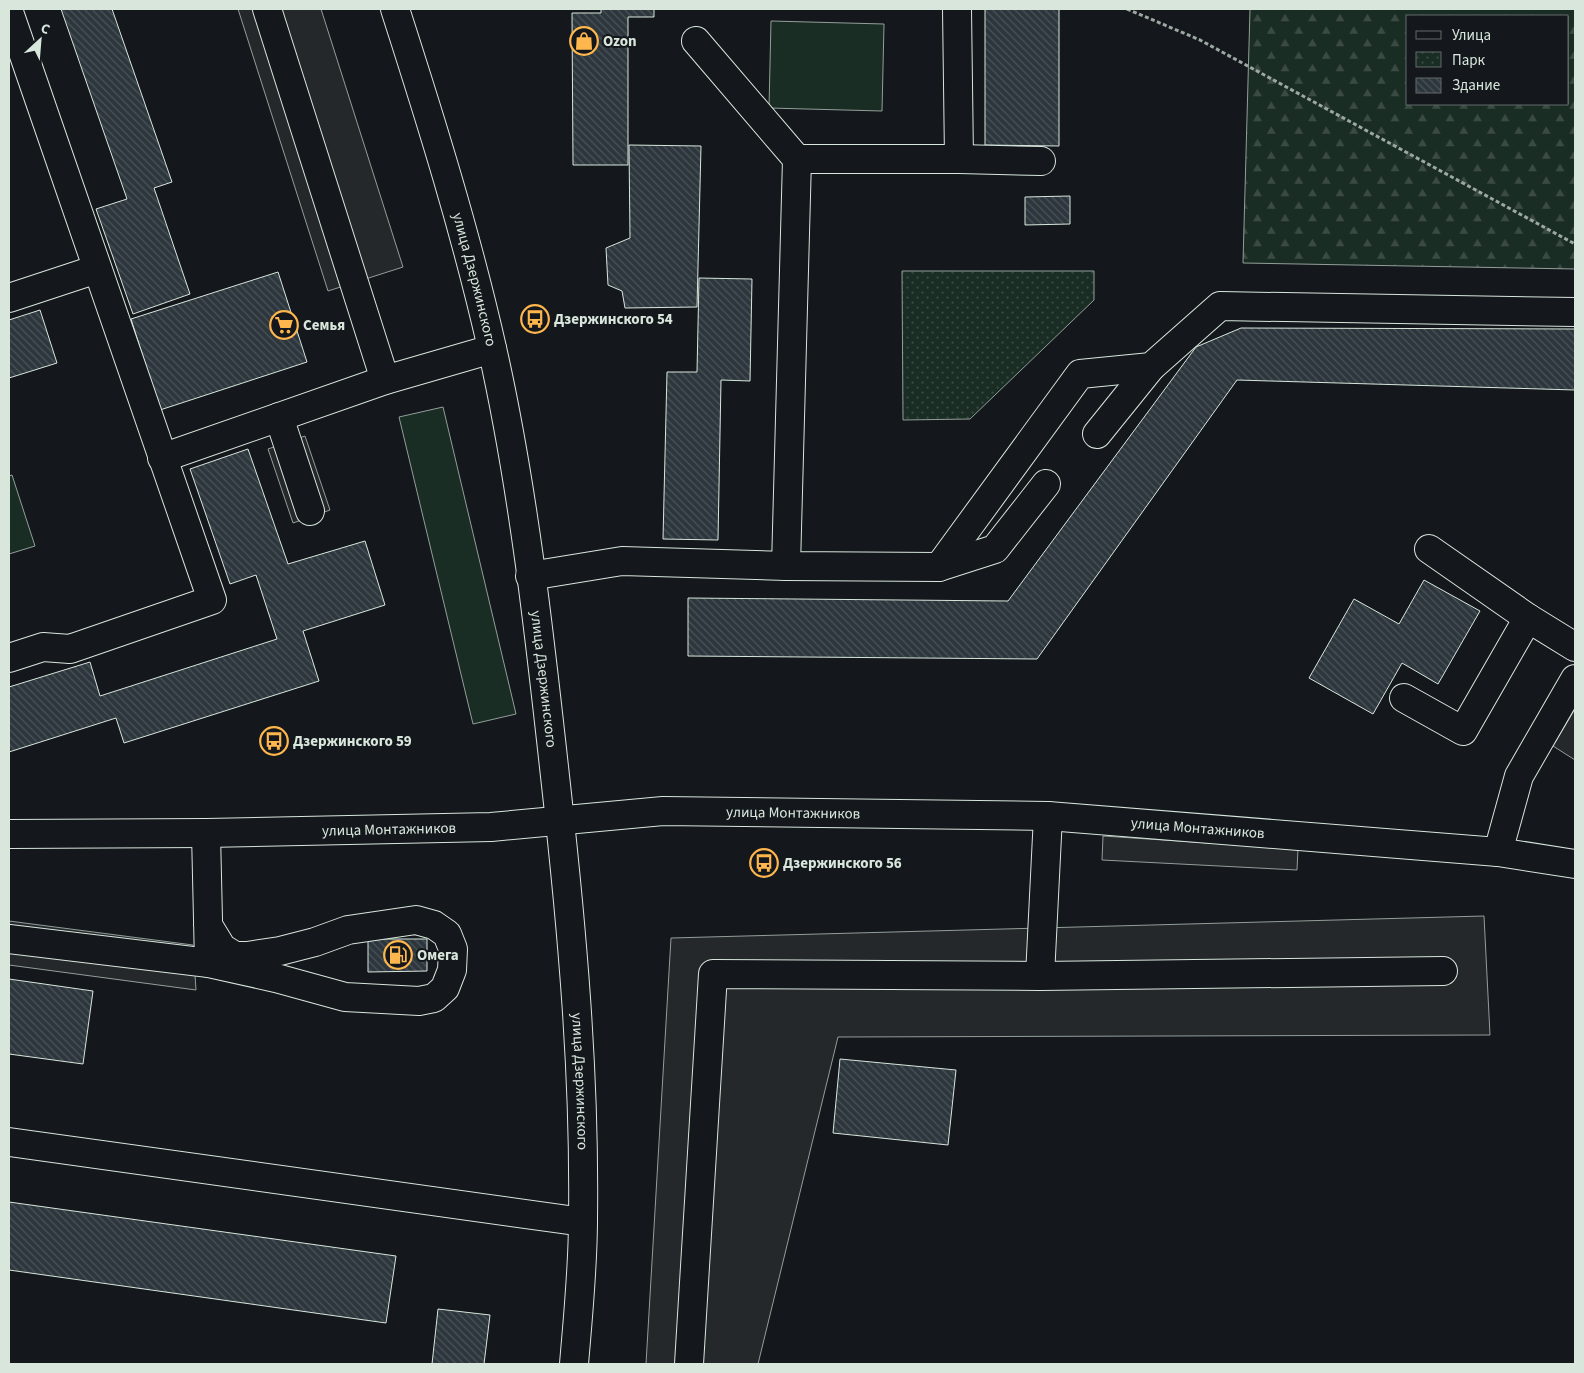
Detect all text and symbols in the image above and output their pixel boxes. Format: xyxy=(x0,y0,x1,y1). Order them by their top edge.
north arrow xyxy=(15,15,65,65)
legend xyxy=(1406,15,1569,105)
text: С xyxy=(37,18,53,40)
text: Улица xyxy=(1452,25,1491,46)
shop icon: Ozon xyxy=(569,26,599,56)
place label: Ozon xyxy=(603,31,637,52)
text: Парк xyxy=(1452,50,1486,71)
text: Здание xyxy=(1452,75,1500,96)
street label: улица Дзержинского xyxy=(447,210,501,349)
bus stop icon: Дзержинского 54 xyxy=(520,304,550,334)
place label: Дзержинского 54 xyxy=(554,309,673,330)
supermarket icon: Семья xyxy=(269,310,299,340)
place label: Семья xyxy=(303,315,345,336)
street label: улица Дзержинского xyxy=(525,609,562,749)
bus stop icon: Дзержинского 59 xyxy=(259,726,289,756)
place label: Дзержинского 59 xyxy=(293,731,412,752)
street label: улица Монтажников xyxy=(726,802,861,825)
street label: улица Монтажников xyxy=(1130,813,1266,844)
street label: улица Монтажников xyxy=(322,818,457,842)
bus stop icon: Дзержинского 56 xyxy=(749,848,779,878)
place label: Дзержинского 56 xyxy=(783,853,902,874)
fuel station icon: Омега xyxy=(383,940,413,970)
place label: Омега xyxy=(417,945,459,966)
street label: улица Дзержинского xyxy=(566,1012,593,1150)

